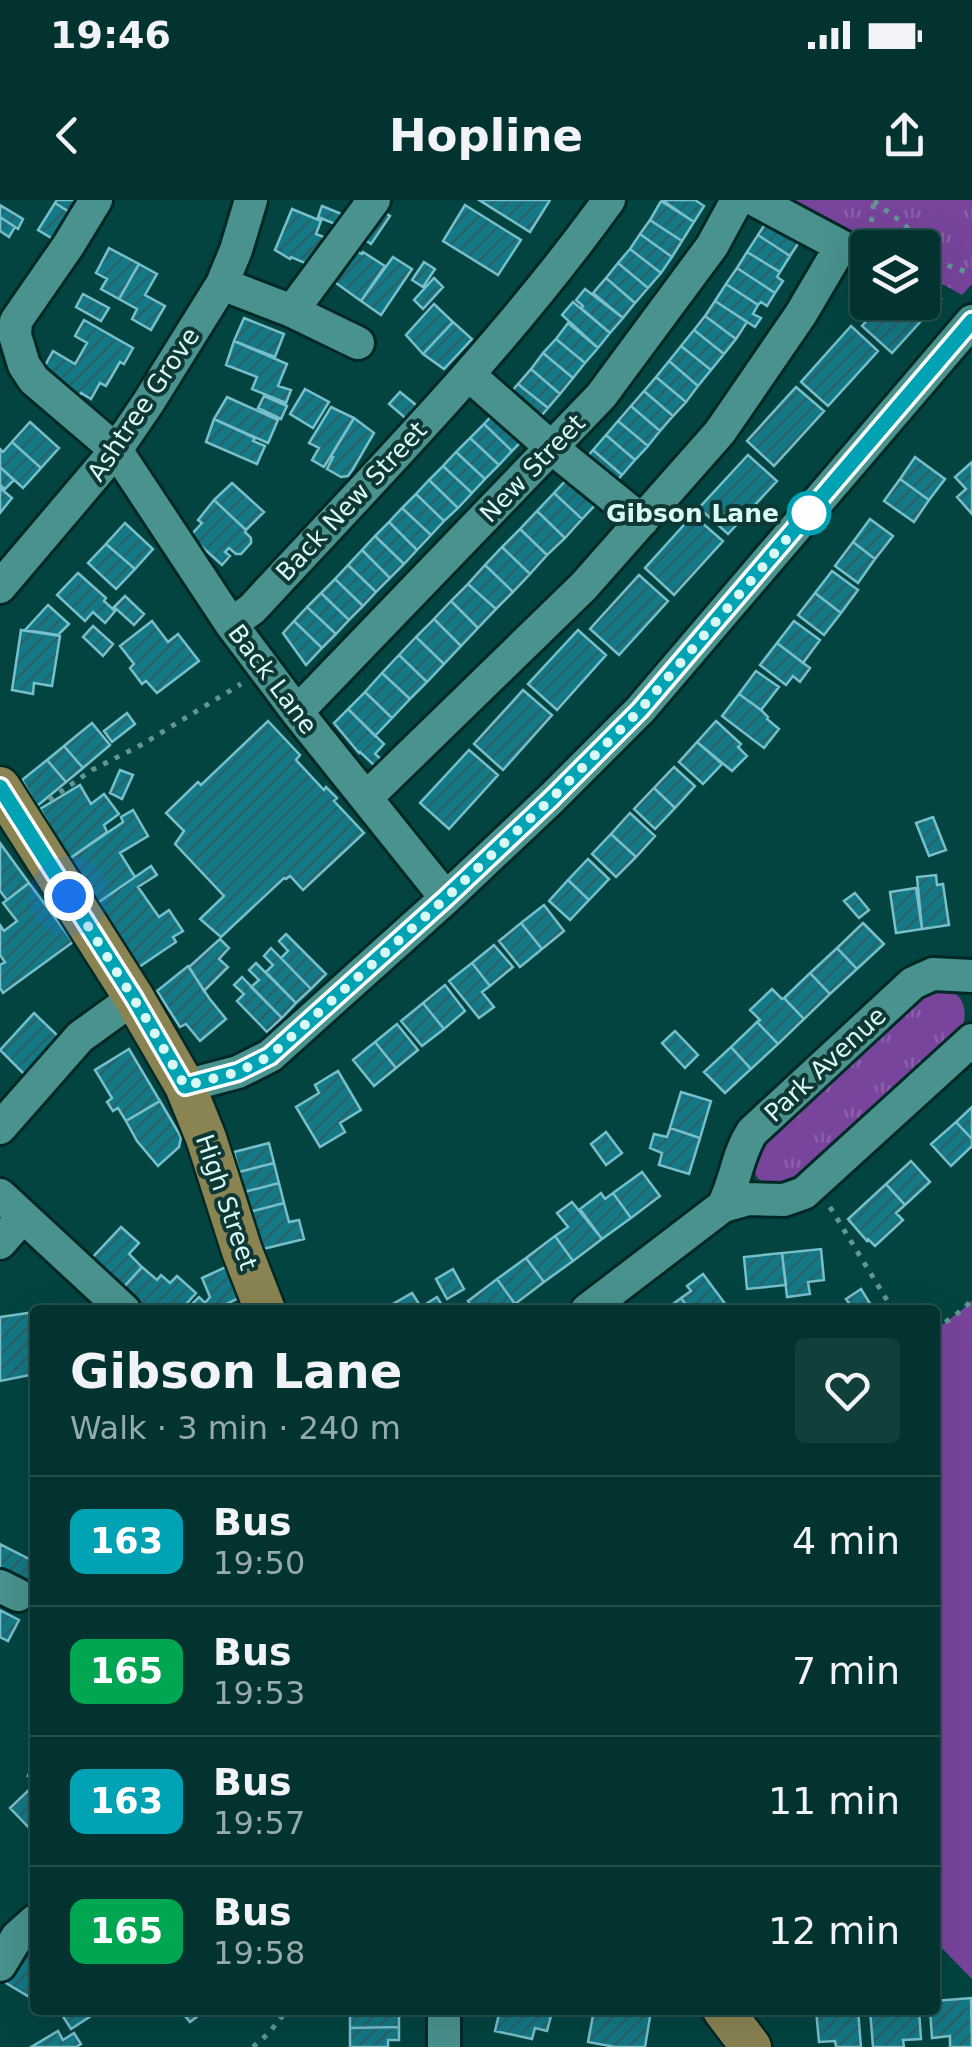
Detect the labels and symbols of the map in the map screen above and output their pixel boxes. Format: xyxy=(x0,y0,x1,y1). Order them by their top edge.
street label: Ashtree Grove xyxy=(81,322,205,487)
street label: New Street xyxy=(474,408,591,528)
street label: Back New Street xyxy=(270,416,433,587)
marker: Gibson Lane xyxy=(788,492,830,534)
place label: Gibson Lane xyxy=(606,499,779,528)
street label: Back Lane xyxy=(222,619,323,740)
your location xyxy=(44,871,94,921)
street label: Park Avenue xyxy=(759,1001,892,1128)
street label: High Street xyxy=(190,1131,263,1274)

